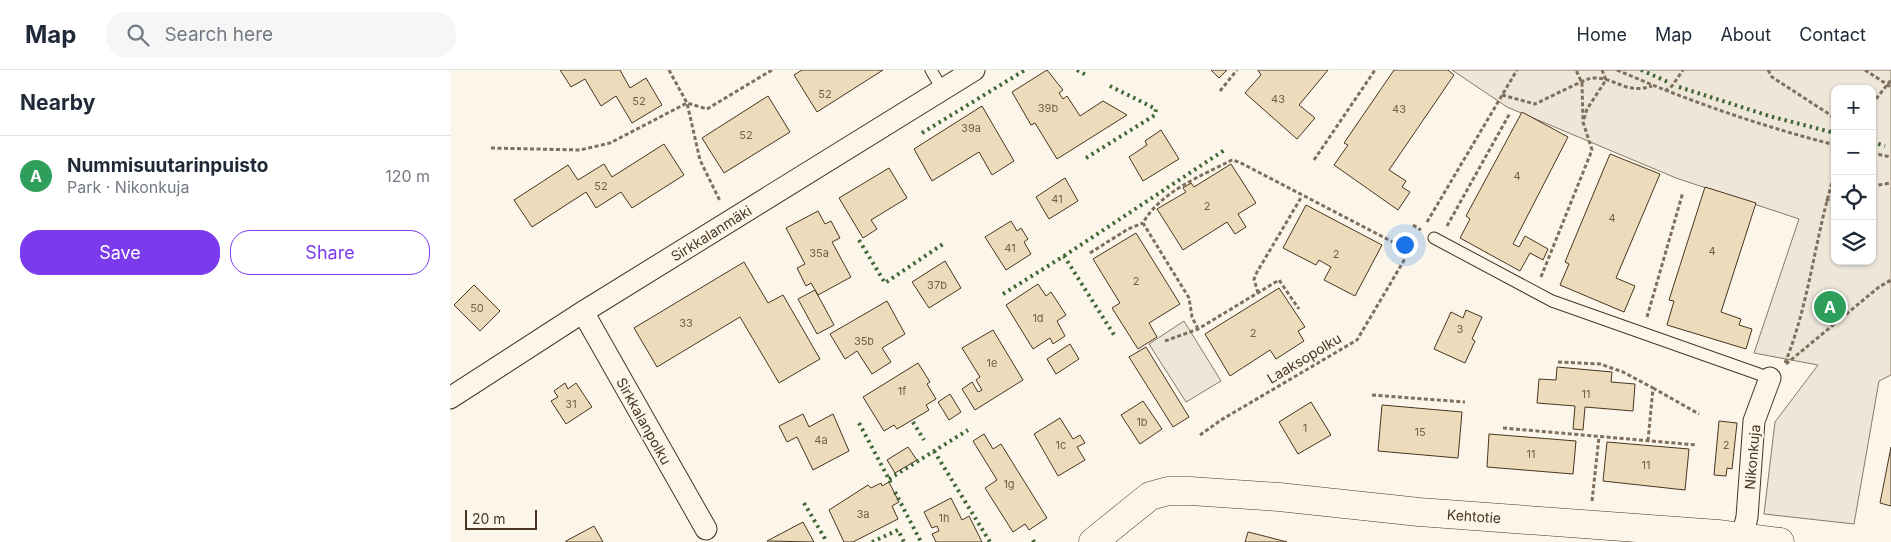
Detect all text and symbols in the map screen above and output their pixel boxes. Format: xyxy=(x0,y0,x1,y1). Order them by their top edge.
search box xyxy=(106,12,456,57)
text: Map xyxy=(25,20,76,49)
icon: search xyxy=(124,21,152,49)
text: Search here xyxy=(164,23,273,46)
text: Home xyxy=(1577,24,1627,45)
text: Map xyxy=(1655,24,1692,45)
text: About xyxy=(1720,24,1771,45)
text: Contact xyxy=(1799,24,1866,45)
map controls xyxy=(1831,85,1876,265)
button: + xyxy=(1831,85,1876,130)
house number: 52 xyxy=(818,87,832,101)
text: Nearby xyxy=(20,90,95,115)
house number: 43 xyxy=(1271,92,1285,106)
house number: 52 xyxy=(632,94,646,108)
house number: 39b xyxy=(1038,101,1058,115)
house number: 43 xyxy=(1392,102,1406,116)
house number: 39a xyxy=(961,121,981,135)
house number: 52 xyxy=(739,128,753,142)
button: − xyxy=(1831,130,1876,175)
text: Nummisuutarinpuisto xyxy=(67,154,268,177)
text: A xyxy=(30,166,42,186)
text: 120 m xyxy=(385,166,430,186)
house number: 4 xyxy=(1513,169,1521,183)
button: locate xyxy=(1831,175,1876,220)
text: Park · Nikonkuja xyxy=(67,177,189,197)
house number: 52 xyxy=(594,179,608,193)
house number: 41 xyxy=(1051,192,1063,206)
house number: 2 xyxy=(1204,199,1210,213)
street label: Sirkkalanmäki xyxy=(668,201,754,265)
house number: 4 xyxy=(1608,211,1616,225)
button: layers xyxy=(1831,220,1876,265)
button: Save xyxy=(20,230,220,275)
button: Share xyxy=(230,230,430,275)
your location xyxy=(1392,232,1418,258)
house number: 41 xyxy=(1004,241,1016,255)
house number: 4 xyxy=(1708,244,1716,258)
house number: 35a xyxy=(809,246,829,260)
house number: 2 xyxy=(1333,247,1339,261)
house number: 2 xyxy=(1133,274,1139,288)
house number: 37b xyxy=(927,278,947,292)
pin: A xyxy=(1814,288,1846,326)
house number: 50 xyxy=(470,301,484,315)
house number: 1d xyxy=(1032,311,1044,325)
house number: 33 xyxy=(679,316,693,330)
house number: 3 xyxy=(1457,322,1464,336)
house number: 2 xyxy=(1250,326,1256,340)
street label: Laaksopolku xyxy=(1264,329,1344,387)
house number: 35b xyxy=(854,334,874,348)
house number: 1e xyxy=(987,356,997,370)
street label: Sirkkalanpolku xyxy=(613,374,675,468)
house number: 1f xyxy=(898,384,906,398)
house number: 11 xyxy=(1582,387,1590,401)
house number: 31 xyxy=(565,397,577,411)
house number: 1b xyxy=(1136,415,1148,429)
house number: 1 xyxy=(1303,421,1307,435)
street label: Nikonkuja xyxy=(1741,424,1763,490)
house number: 15 xyxy=(1414,425,1426,439)
house number: 4a xyxy=(814,433,828,447)
house number: 1c xyxy=(1056,438,1066,452)
house number: 2 xyxy=(1723,438,1729,452)
house number: 11 xyxy=(1527,447,1535,461)
house number: 11 xyxy=(1642,458,1650,472)
house number: 1g xyxy=(1003,477,1015,491)
street label: Kehtotie xyxy=(1446,506,1502,526)
scale bar xyxy=(465,507,538,530)
house number: 3a xyxy=(857,507,869,521)
text: 20 m xyxy=(472,510,506,527)
house number: 1h xyxy=(939,511,949,525)

